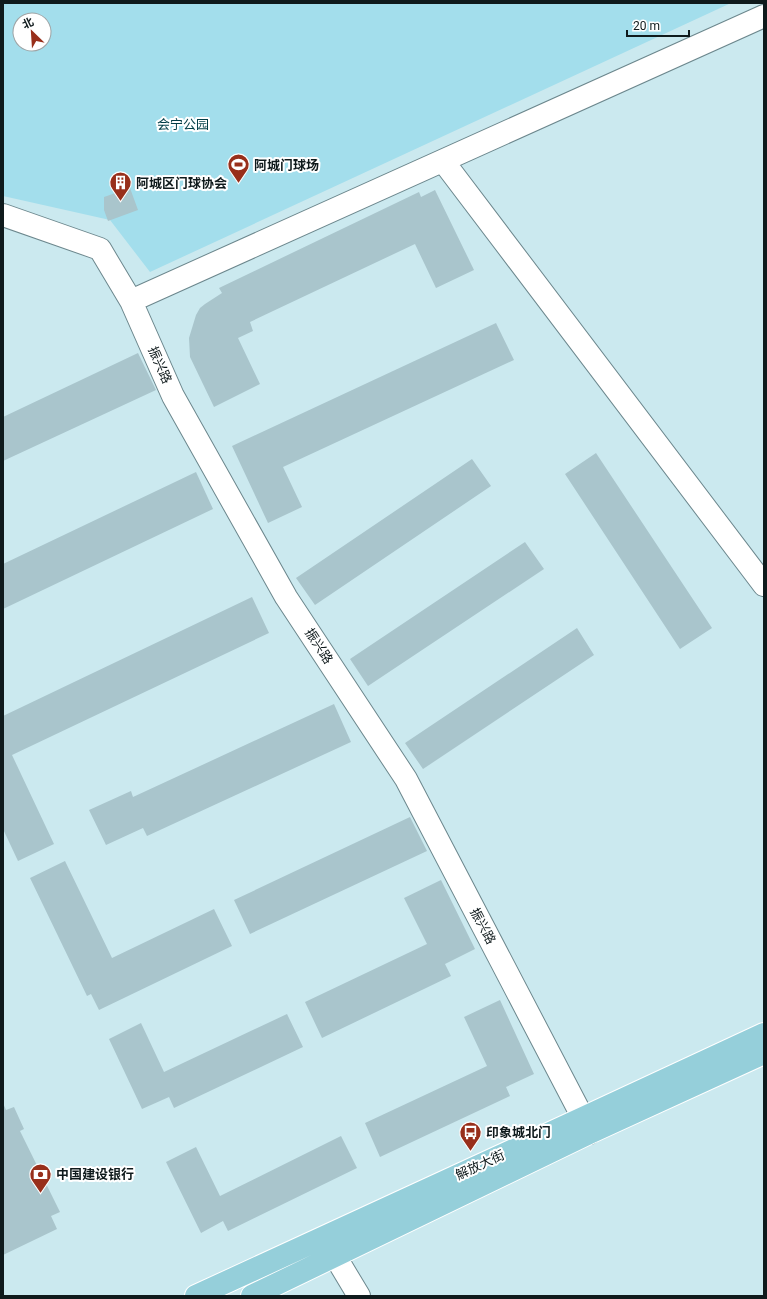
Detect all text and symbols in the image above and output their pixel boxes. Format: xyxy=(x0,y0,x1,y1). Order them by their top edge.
north arrow xyxy=(12,12,52,52)
scale bar xyxy=(627,12,689,38)
text: 北 xyxy=(20,15,36,32)
text: 20 m xyxy=(633,19,660,33)
park label: 会宁公园 xyxy=(157,117,209,132)
sports icon: 阿城门球场 xyxy=(226,152,252,185)
place label: 阿城门球场 xyxy=(254,158,319,173)
building icon: 阿城区门球协会 xyxy=(107,170,133,203)
place label: 阿城区门球协会 xyxy=(136,176,227,191)
street label: 振兴路 xyxy=(145,344,175,386)
street label: 振兴路 xyxy=(302,626,336,666)
street label: 振兴路 xyxy=(467,905,499,947)
bus stop icon: 印象城北门 xyxy=(457,1119,483,1152)
place label: 印象城北门 xyxy=(486,1125,551,1140)
street label: 解放大街 xyxy=(453,1147,507,1183)
bank icon: 中国建设银行 xyxy=(28,1161,54,1194)
place label: 中国建设银行 xyxy=(56,1167,134,1182)

